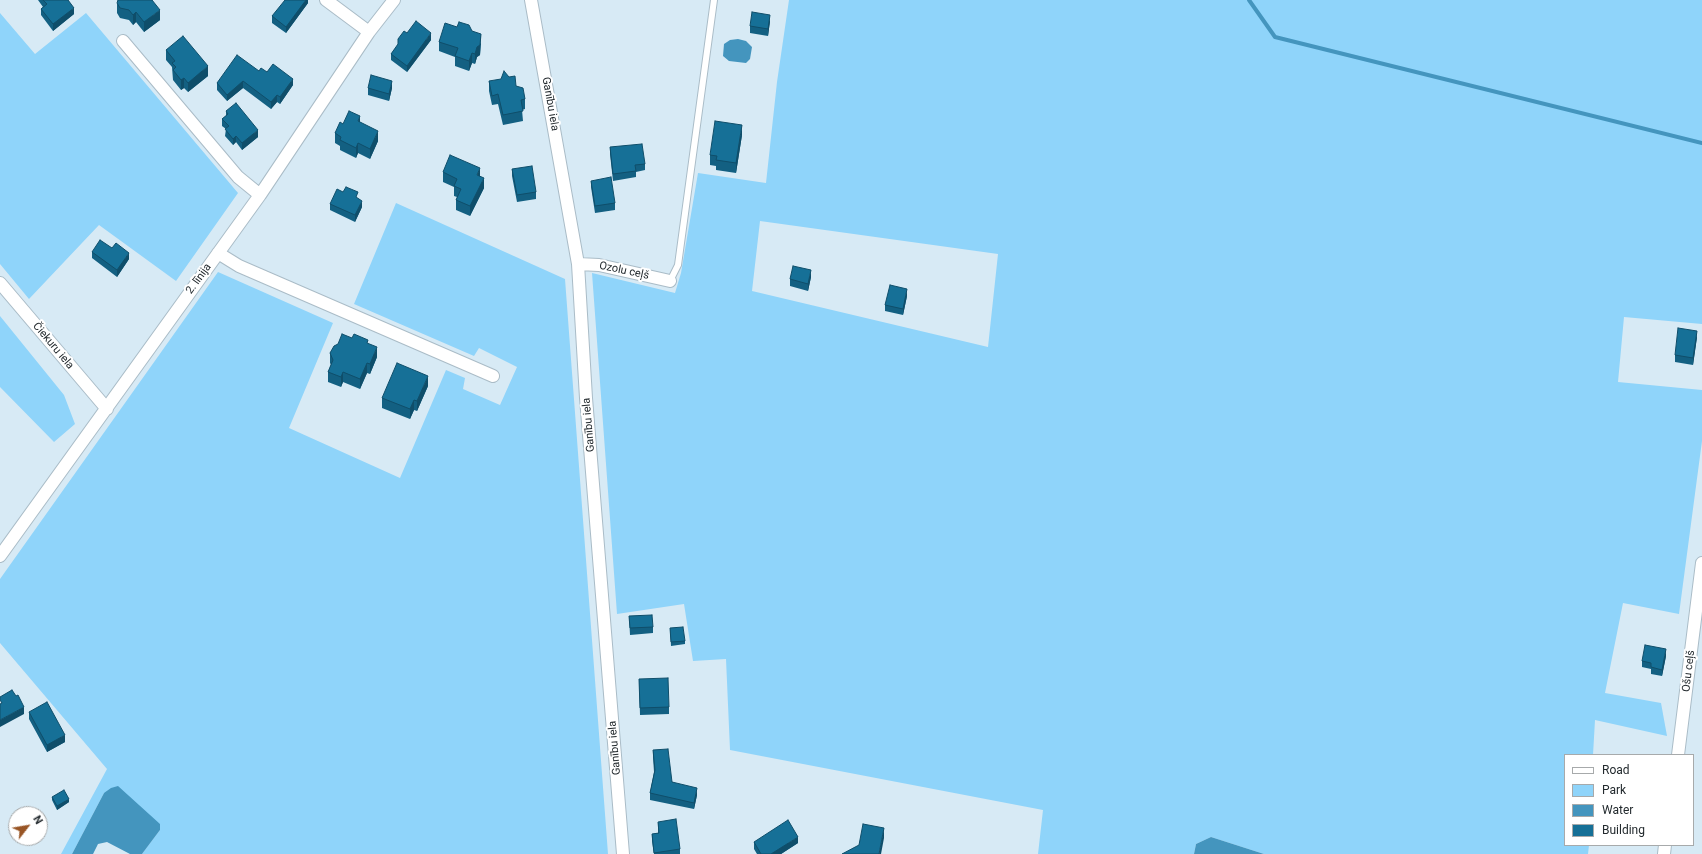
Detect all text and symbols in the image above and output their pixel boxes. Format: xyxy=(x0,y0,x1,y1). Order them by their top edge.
street label: Ganību iela xyxy=(539,76,561,132)
street label: Ozolu ceļš xyxy=(598,259,650,283)
street label: 2. līnija xyxy=(183,261,215,297)
street label: Čiekuru iela xyxy=(30,320,76,372)
street label: Ganību iela xyxy=(580,397,598,453)
street label: Ošu ceļš xyxy=(1680,649,1698,693)
street label: Ganību iela xyxy=(606,720,624,776)
legend xyxy=(1564,754,1694,846)
text: Road xyxy=(1602,763,1630,777)
text: Park xyxy=(1602,783,1626,797)
text: Water xyxy=(1602,803,1633,817)
north arrow xyxy=(8,806,48,846)
text: N xyxy=(30,813,45,827)
text: Building xyxy=(1602,823,1645,837)

